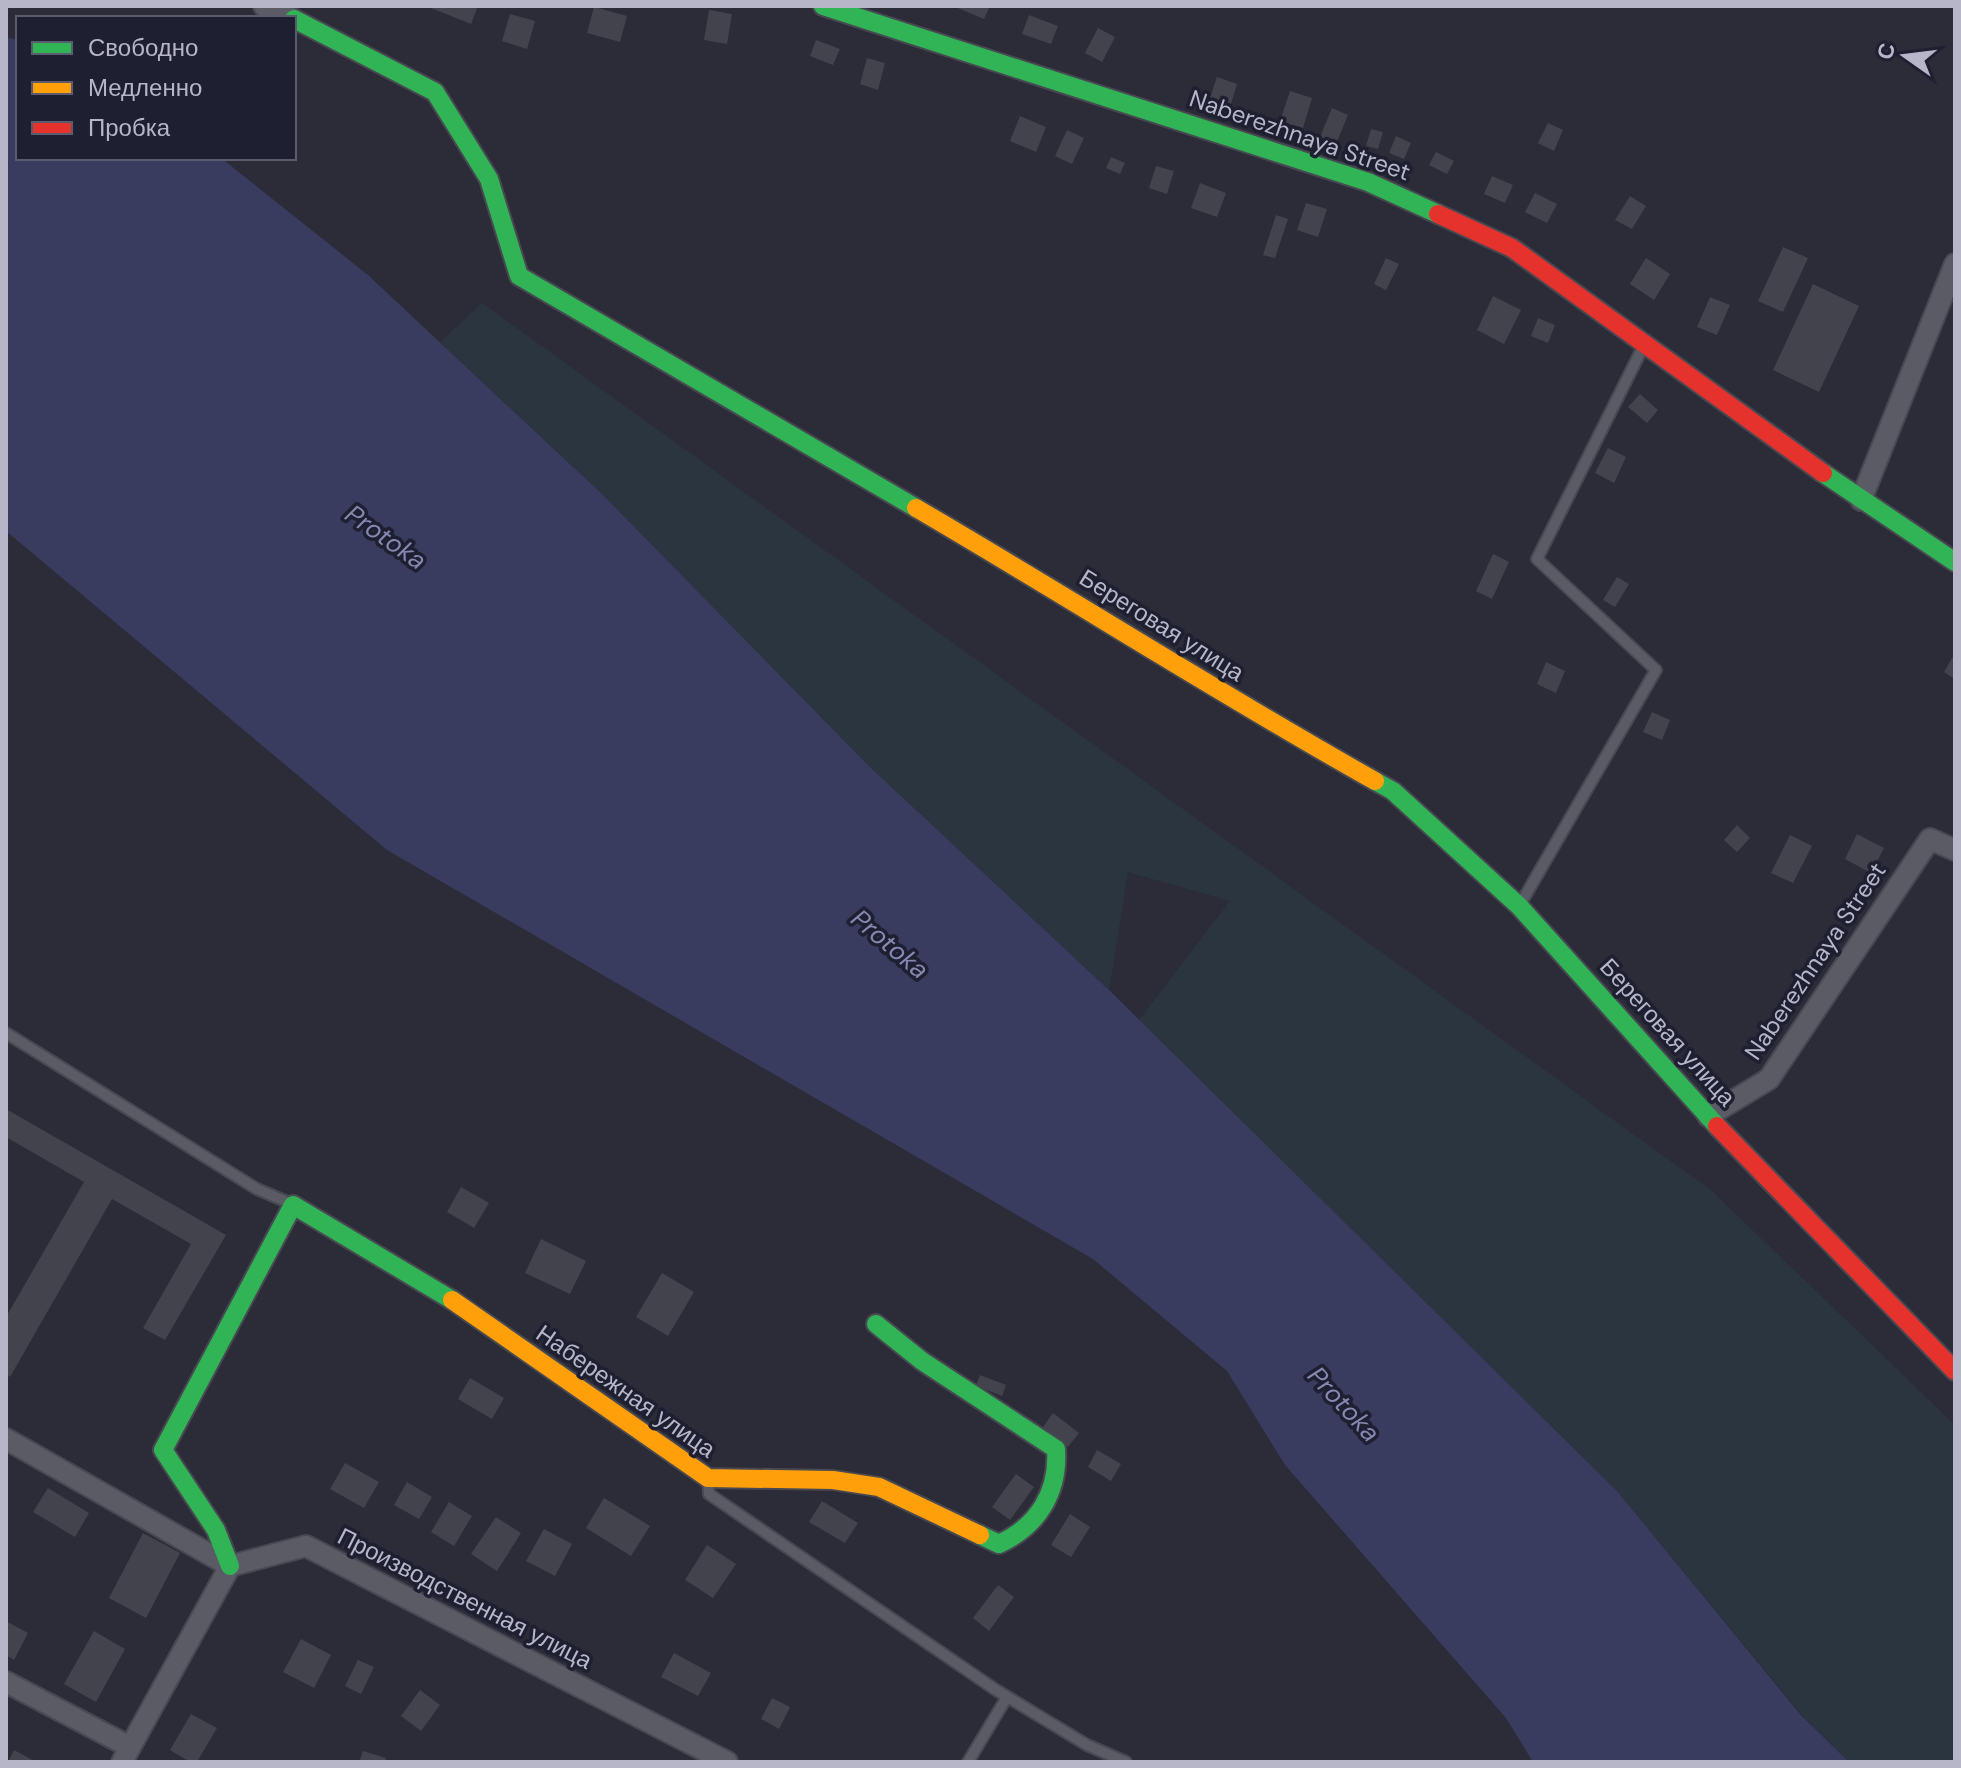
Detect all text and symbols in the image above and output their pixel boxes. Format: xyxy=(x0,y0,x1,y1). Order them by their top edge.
legend xyxy=(16,16,296,160)
north arrow xyxy=(1865,16,1945,96)
text: Свободно xyxy=(88,32,198,63)
text: С xyxy=(1870,40,1902,62)
text: Медленно xyxy=(88,72,202,103)
street label: Naberezhnaya Street xyxy=(1185,83,1415,187)
text: Пробка xyxy=(88,112,171,143)
water label: Protoka xyxy=(339,497,433,577)
street label: Береговая улица xyxy=(1074,562,1251,688)
street label: Naberezhnaya Street xyxy=(1737,856,1893,1066)
water label: Protoka xyxy=(844,902,936,986)
street label: Береговая улица xyxy=(1593,952,1743,1113)
street label: Набережная улица xyxy=(530,1318,722,1465)
water label: Protoka xyxy=(1300,1359,1388,1449)
street label: Производственная улица xyxy=(332,1520,598,1676)

